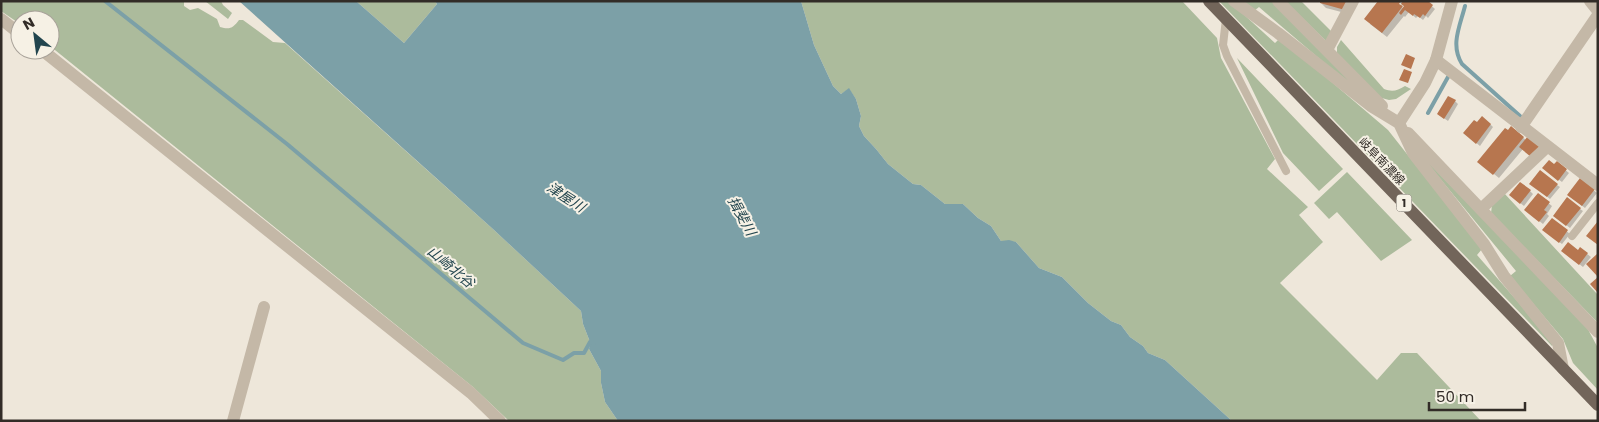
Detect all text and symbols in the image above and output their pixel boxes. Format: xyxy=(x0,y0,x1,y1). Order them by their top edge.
north arrow xyxy=(10,10,60,60)
text: N xyxy=(19,12,38,35)
street label: 岐阜南濃線 xyxy=(1355,134,1409,188)
water label: 津屋川 xyxy=(543,177,591,218)
water label: 揖斐川 xyxy=(723,193,762,241)
road number: 1 xyxy=(1396,194,1412,212)
water label: 山崎北谷 xyxy=(423,241,480,293)
scale bar xyxy=(1429,380,1525,412)
text: 50 m xyxy=(1436,386,1474,407)

